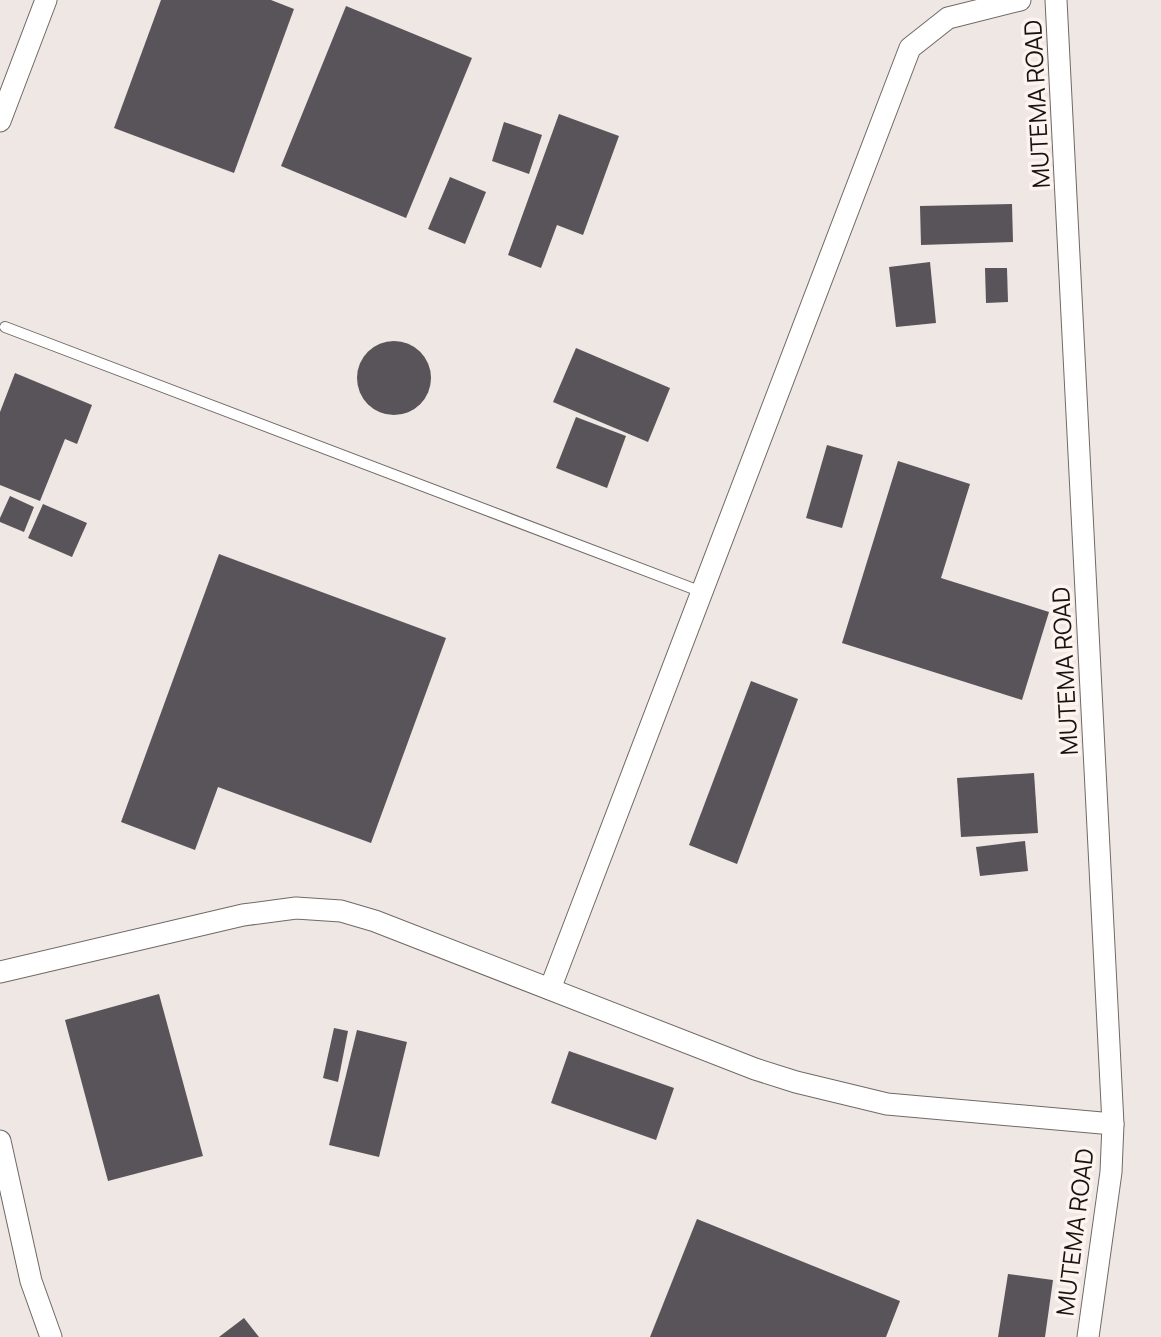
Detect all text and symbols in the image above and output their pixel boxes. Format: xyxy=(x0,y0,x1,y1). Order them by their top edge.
street label: MUTEMA ROAD xyxy=(1015,19,1057,189)
street label: MUTEMA ROAD xyxy=(1043,586,1085,756)
street label: MUTEMA ROAD xyxy=(1047,1146,1101,1318)

